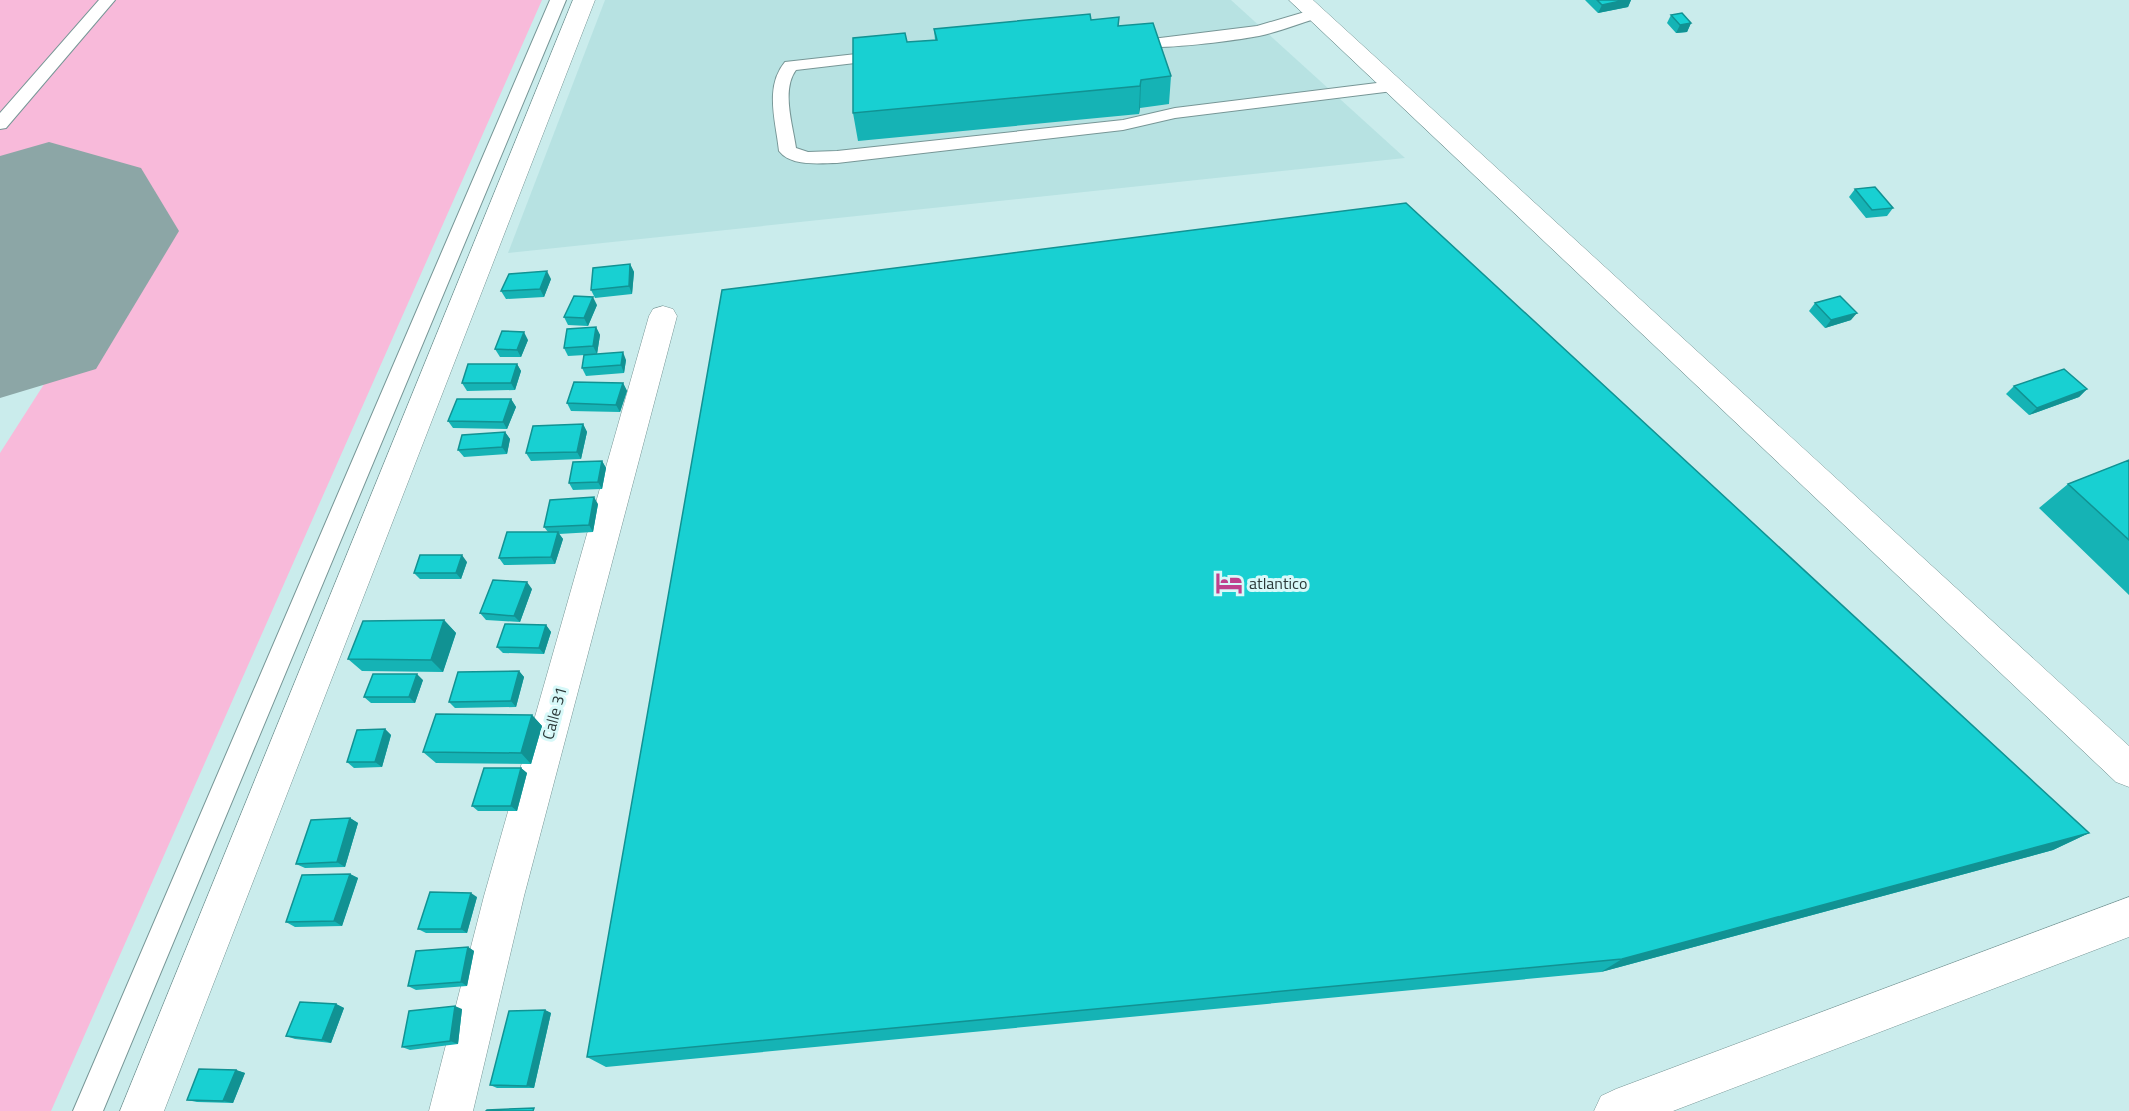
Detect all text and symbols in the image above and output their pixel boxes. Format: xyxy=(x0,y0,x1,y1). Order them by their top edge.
hotel icon: atlantico xyxy=(1214,568,1244,598)
place label: atlantico xyxy=(1249,571,1307,595)
street label: Calle 31 xyxy=(535,684,573,742)

